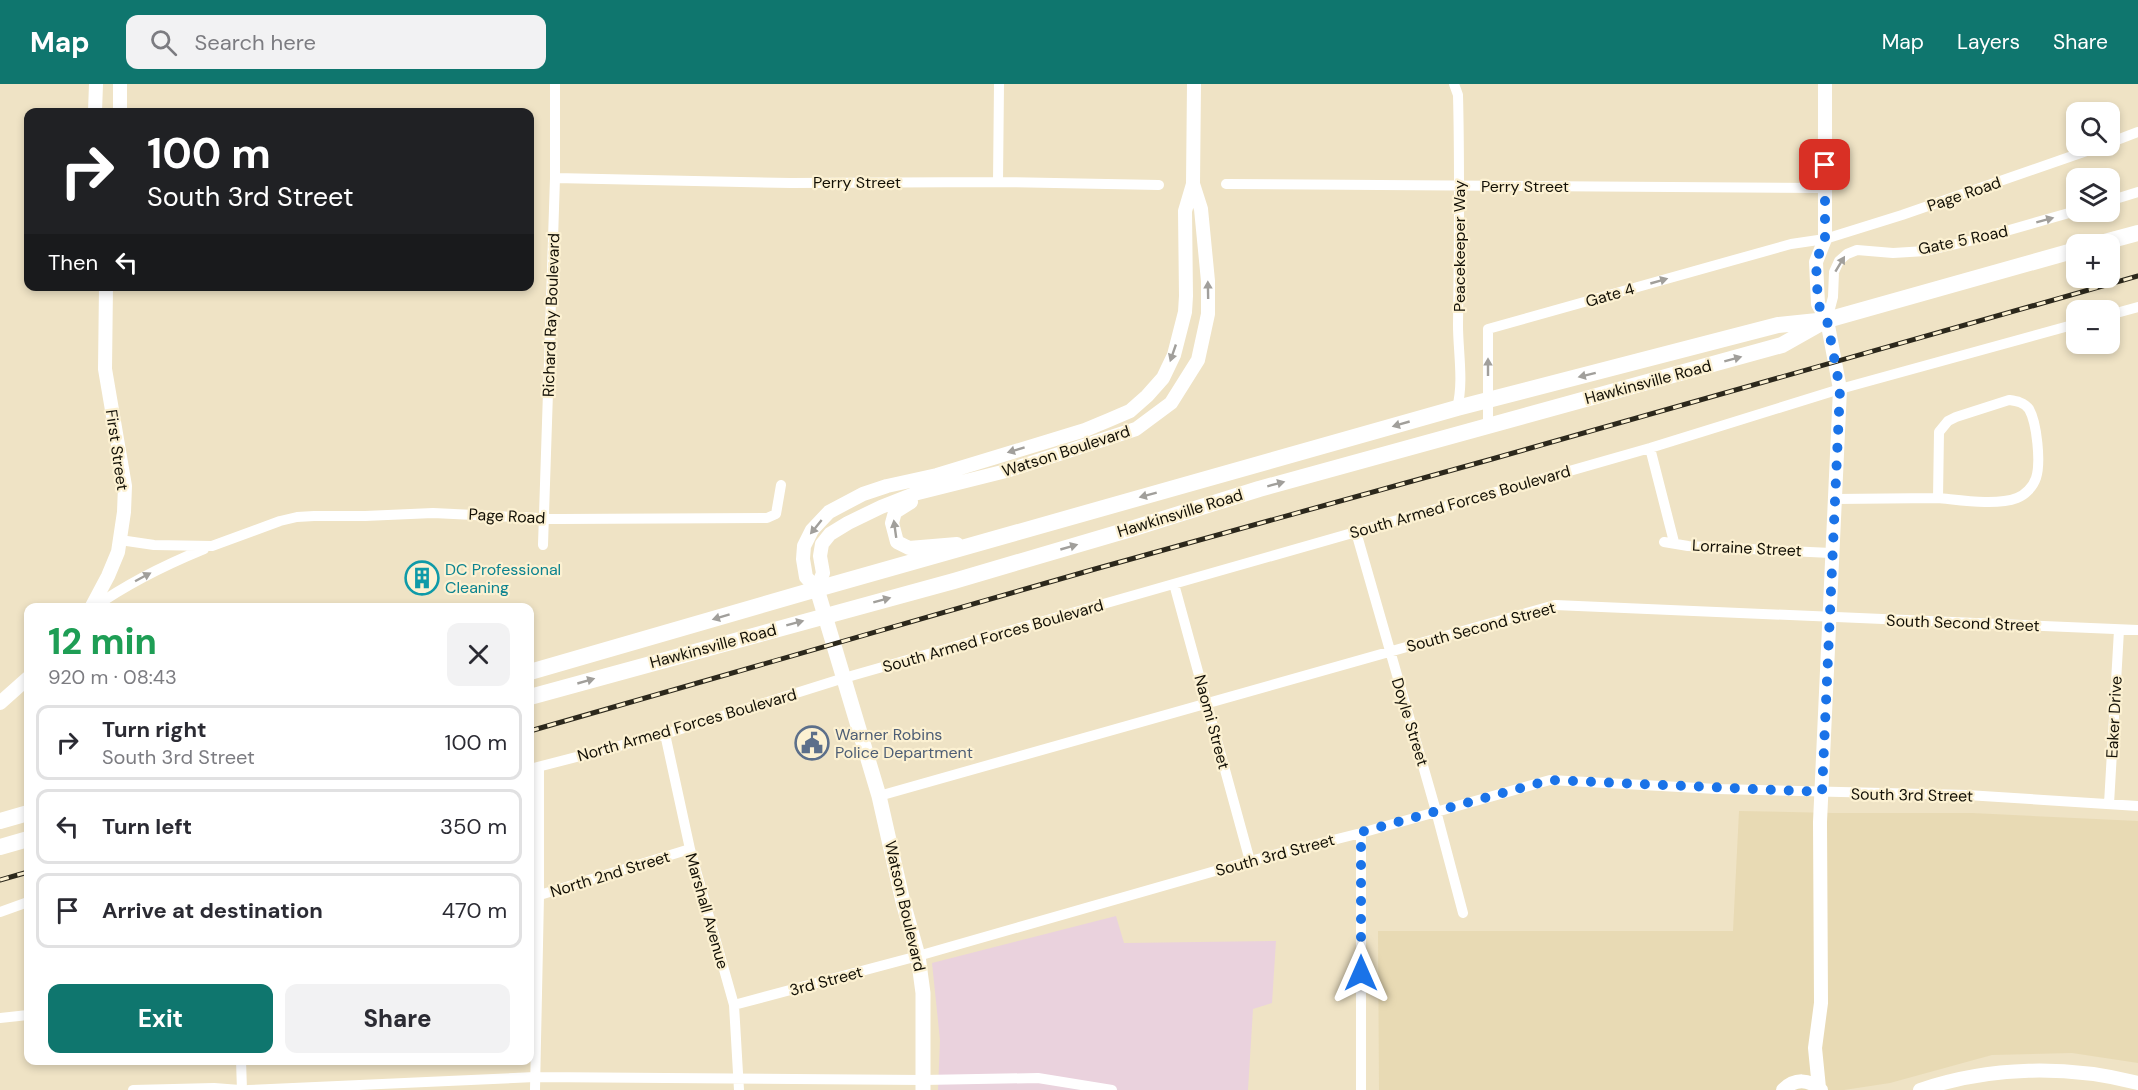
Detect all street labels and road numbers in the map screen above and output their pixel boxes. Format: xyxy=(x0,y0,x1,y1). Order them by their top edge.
street label: Perry Street xyxy=(813,172,901,193)
street label: Page Road xyxy=(1924,172,2004,216)
street label: Perry Street xyxy=(1481,176,1569,197)
street label: Peacekeeper Way xyxy=(1449,180,1470,312)
street label: Gate 5 Road xyxy=(1916,220,2010,260)
street label: Richard Ray Boulevard xyxy=(538,233,564,397)
street label: Gate 4 xyxy=(1583,278,1637,312)
street label: Hawkinsville Road xyxy=(1582,355,1714,409)
street label: First Street xyxy=(101,408,133,492)
street label: Watson Boulevard xyxy=(999,420,1133,482)
street label: South Armed Forces Boulevard xyxy=(1347,460,1573,544)
street label: Hawkinsville Road xyxy=(1115,484,1245,542)
street label: Page Road xyxy=(468,504,546,528)
street label: Lorraine Street xyxy=(1692,535,1802,561)
street label: South Armed Forces Boulevard xyxy=(880,594,1106,678)
street label: South Second Street xyxy=(1404,597,1558,657)
street label: South Second Street xyxy=(1886,610,2040,636)
street label: Hawkinsville Road xyxy=(647,619,779,673)
street label: Naomi Street xyxy=(1189,672,1235,772)
street label: Doyle Street xyxy=(1387,675,1433,769)
street label: Eaker Drive xyxy=(2101,675,2127,759)
street label: North Armed Forces Boulevard xyxy=(575,684,799,766)
street label: South 3rd Street xyxy=(1851,783,1973,807)
street label: South 3rd Street xyxy=(1213,829,1337,881)
street label: Watson Boulevard xyxy=(880,839,930,973)
street label: North 2nd Street xyxy=(548,846,672,902)
street label: Marshall Avenue xyxy=(680,851,734,971)
street label: 3rd Street xyxy=(787,961,865,1001)

